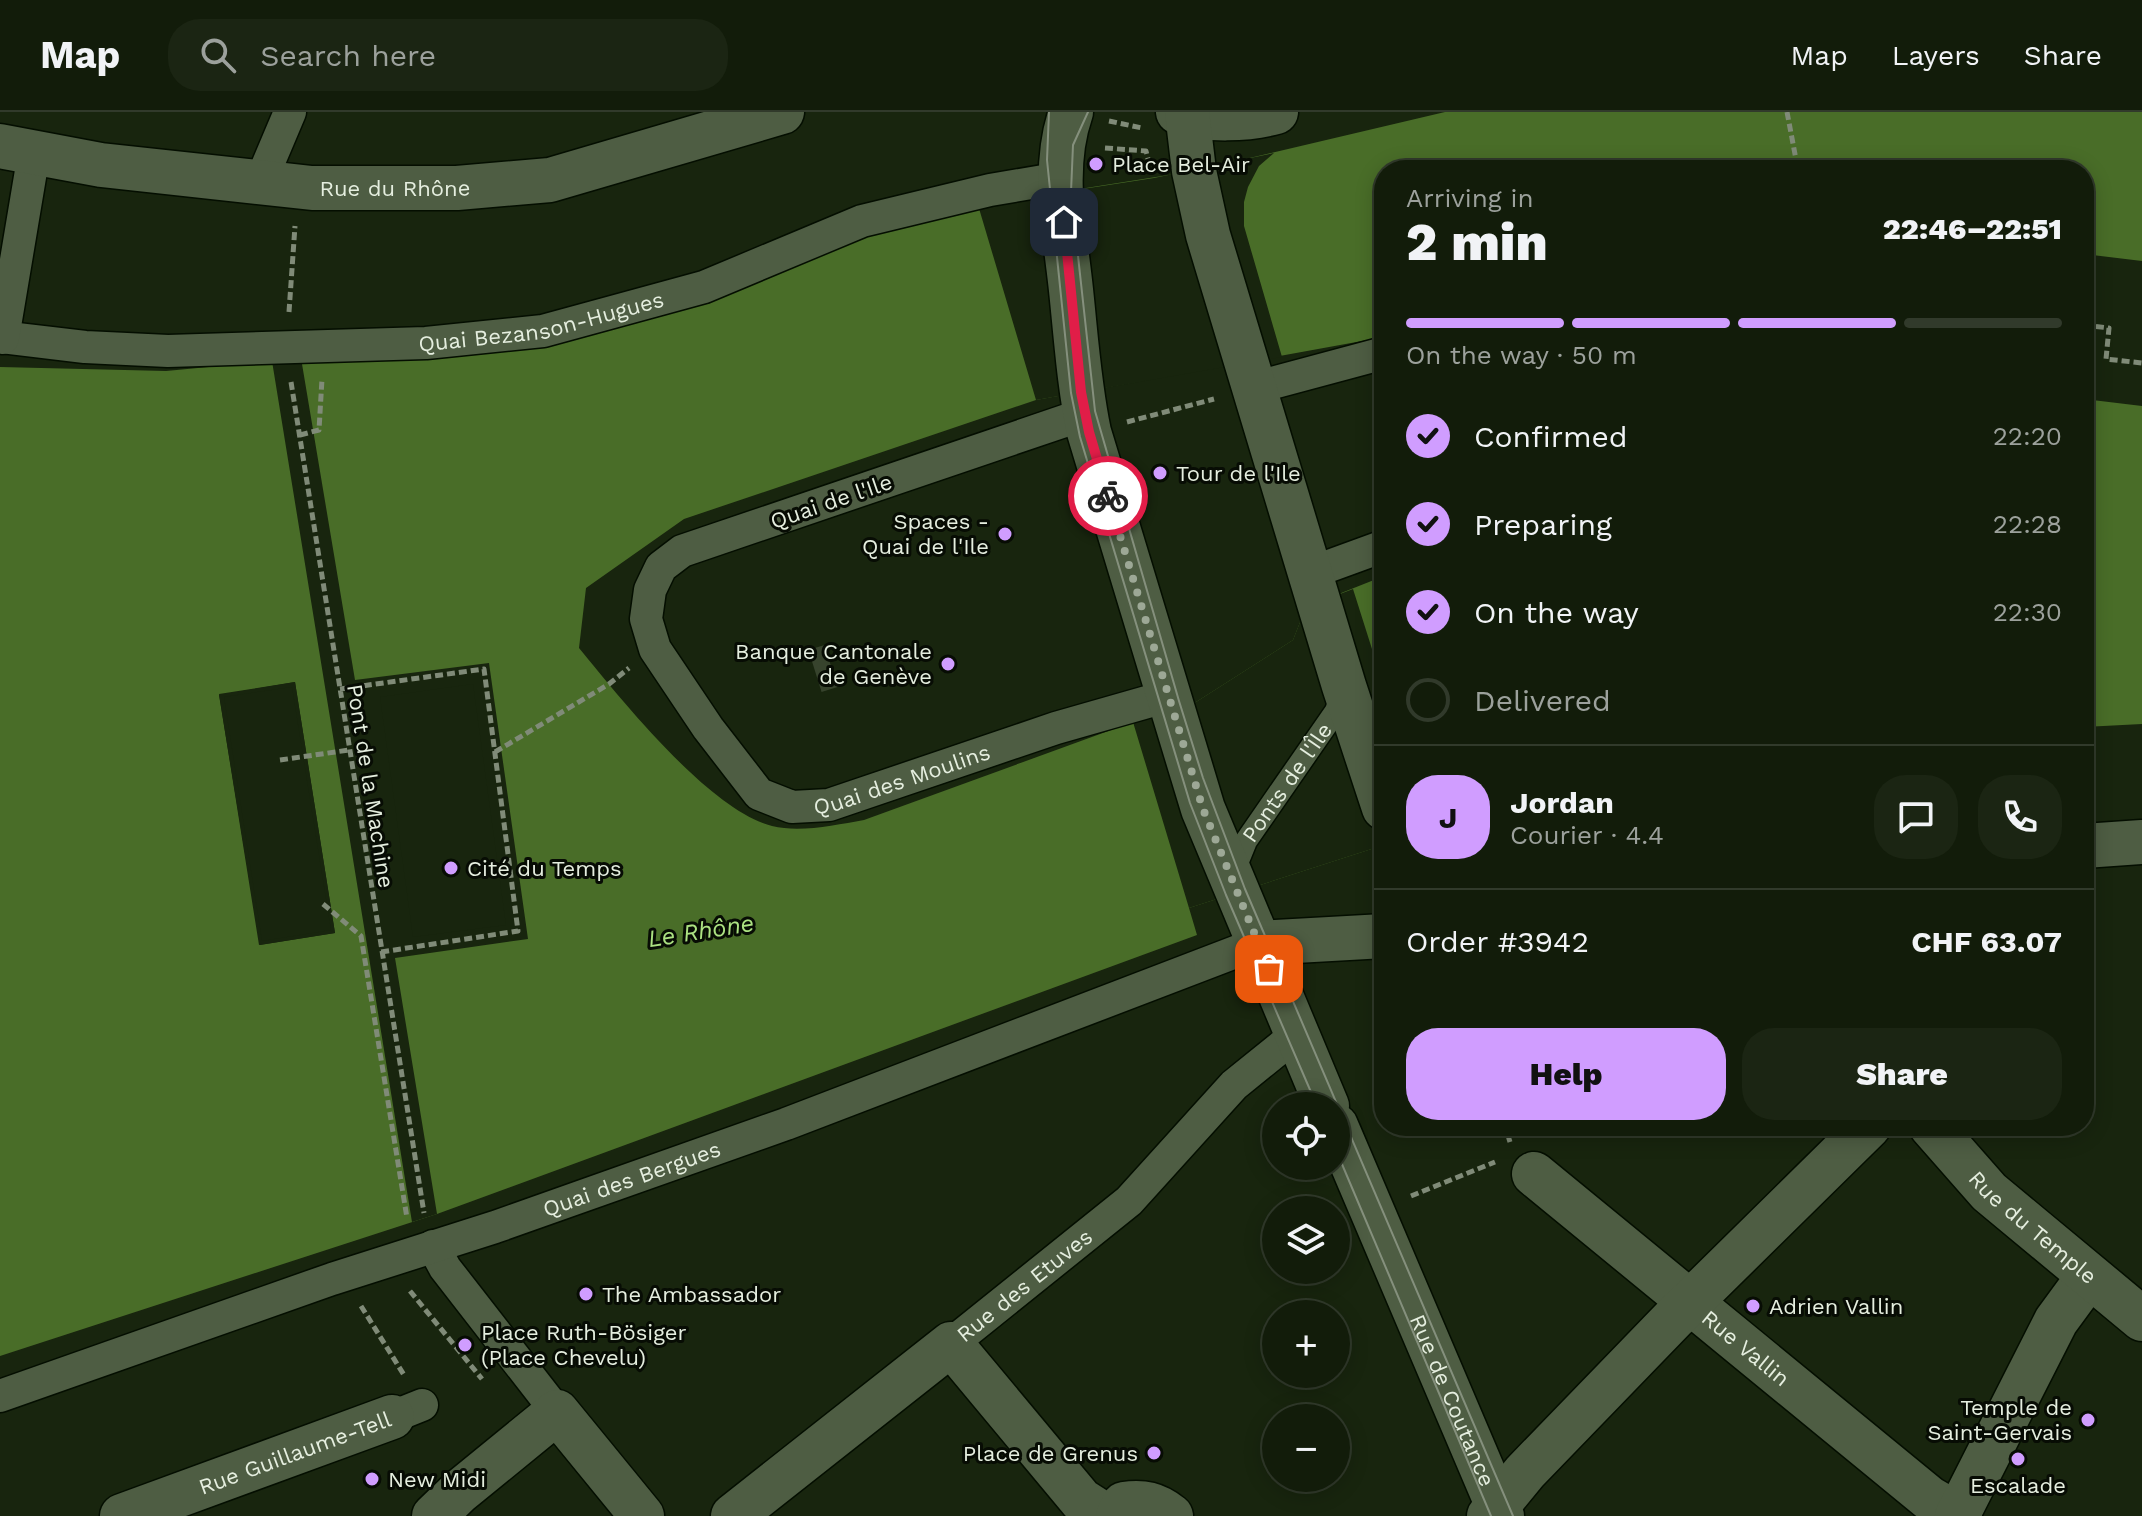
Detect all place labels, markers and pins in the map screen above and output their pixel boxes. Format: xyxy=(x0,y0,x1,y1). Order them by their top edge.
place label: Place Bel-Air xyxy=(1112,152,1250,177)
marker: Place Bel-Air xyxy=(1087,155,1105,173)
pin xyxy=(1030,188,1098,256)
place label: Tour de l'Ile xyxy=(1176,461,1301,486)
marker: Tour de l'Ile xyxy=(1151,464,1169,482)
place label: Spaces - Quai de l'Ile xyxy=(862,509,989,559)
marker: Spaces - Quai de l'Ile xyxy=(996,525,1014,543)
place label: Banque Cantonale de Genève xyxy=(735,639,932,689)
marker: Banque Cantonale de Genève xyxy=(939,655,957,673)
place label: Cité du Temps xyxy=(467,856,622,881)
marker: Cité du Temps xyxy=(442,859,460,877)
pin xyxy=(1235,935,1303,1003)
place label: The Ambassador xyxy=(602,1282,781,1307)
marker: The Ambassador xyxy=(577,1285,595,1303)
place label: Adrien Vallin xyxy=(1769,1294,1903,1319)
marker: Adrien Vallin xyxy=(1744,1297,1762,1315)
place label: Place Ruth-Bösiger (Place Chevelu) xyxy=(481,1320,687,1370)
marker: Place Ruth-Bösiger (Place Chevelu) xyxy=(456,1336,474,1354)
place label: Temple de Saint-Gervais xyxy=(1928,1395,2072,1445)
marker: Temple de Saint-Gervais xyxy=(2079,1411,2097,1429)
place label: Place de Grenus xyxy=(963,1441,1138,1466)
marker: Place de Grenus xyxy=(1145,1444,1163,1462)
marker: Escalade xyxy=(2009,1450,2027,1468)
place label: New Midi xyxy=(388,1467,486,1492)
marker: New Midi xyxy=(363,1470,381,1488)
place label: Escalade xyxy=(1970,1473,2066,1498)

